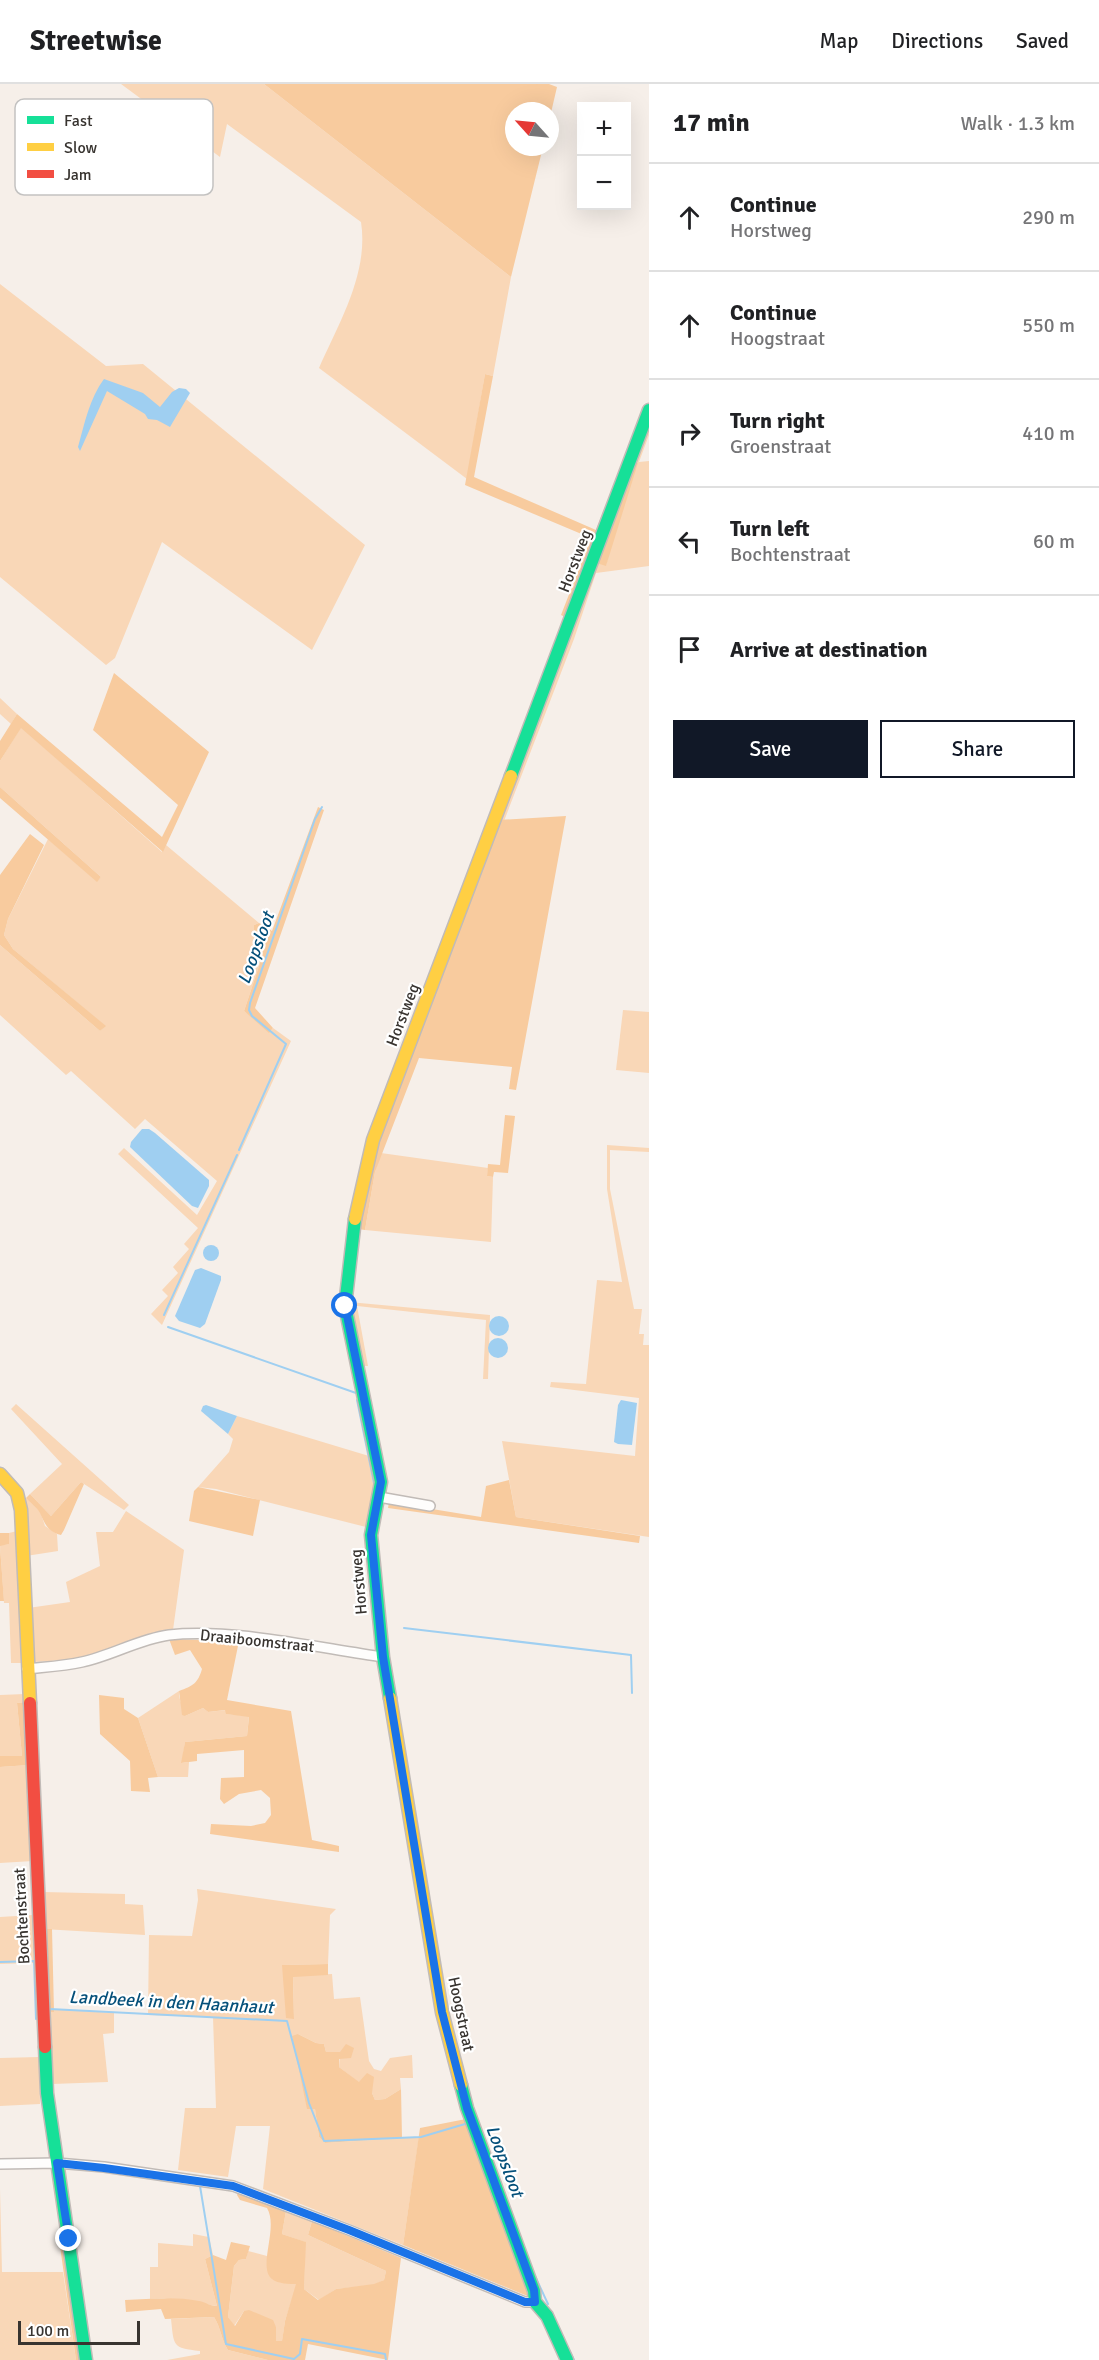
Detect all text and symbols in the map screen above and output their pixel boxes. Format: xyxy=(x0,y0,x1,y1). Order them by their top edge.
text: Streetwise xyxy=(30,24,162,58)
text: Map xyxy=(820,28,858,54)
text: Directions xyxy=(891,28,983,54)
text: Saved xyxy=(1016,28,1069,54)
legend xyxy=(15,99,213,195)
north arrow xyxy=(505,102,559,156)
map controls xyxy=(577,102,631,210)
button: + xyxy=(577,102,631,156)
text: 17 min xyxy=(673,107,750,139)
text: Fast xyxy=(64,111,93,131)
text: Walk · 1.3 km xyxy=(961,111,1075,136)
text: Slow xyxy=(64,138,98,158)
button: − xyxy=(577,156,631,210)
text: Jam xyxy=(64,165,92,185)
text: Continue xyxy=(730,191,817,218)
icon: ahead xyxy=(673,201,706,234)
text: 290 m xyxy=(1022,205,1075,230)
text: Horstweg xyxy=(730,218,812,243)
text: Continue xyxy=(730,299,817,326)
icon: ahead xyxy=(673,309,706,342)
text: 550 m xyxy=(1022,313,1075,338)
text: Hoogstraat xyxy=(730,326,825,351)
text: Turn right xyxy=(730,407,825,434)
icon: right xyxy=(673,417,706,450)
text: 410 m xyxy=(1022,421,1075,446)
text: Groenstraat xyxy=(730,434,831,459)
text: Turn left xyxy=(730,515,810,542)
icon: left xyxy=(673,525,706,558)
street label: Horstweg xyxy=(554,527,596,595)
text: 60 m xyxy=(1033,529,1075,554)
text: Bochtenstraat xyxy=(730,542,851,567)
icon: arrive xyxy=(673,633,706,666)
text: Arrive at destination xyxy=(730,636,927,663)
button: Save xyxy=(673,720,868,778)
button: Share xyxy=(880,720,1075,778)
water label: Loopsloot xyxy=(233,906,280,987)
street label: Horstweg xyxy=(382,981,424,1049)
route start xyxy=(331,1292,357,1318)
street label: Horstweg xyxy=(346,1548,372,1616)
street label: Draaiboomstraat xyxy=(199,1625,315,1657)
street label: Bochtenstraat xyxy=(9,1867,35,1965)
street label: Hoogstraat xyxy=(443,1975,479,2054)
water label: Landbeek in den Haanhaut xyxy=(68,1986,276,2018)
water label: Loopsloot xyxy=(481,2122,530,2202)
route end xyxy=(55,2225,81,2251)
scale bar xyxy=(18,2318,140,2346)
text: 100 m xyxy=(27,2321,69,2341)

